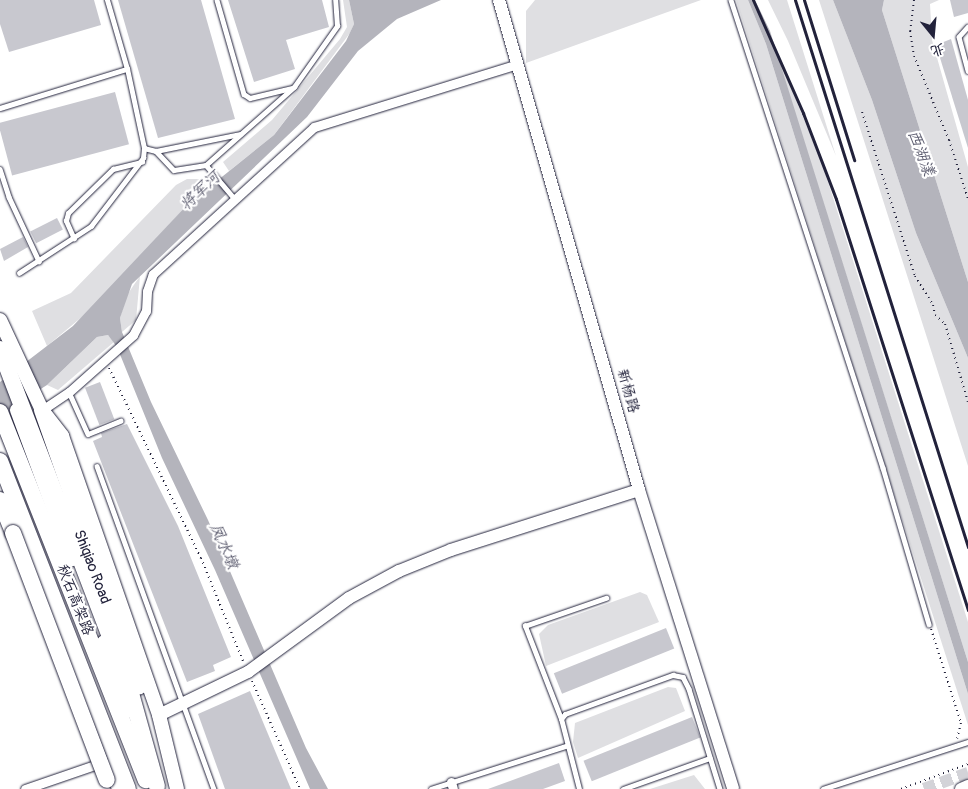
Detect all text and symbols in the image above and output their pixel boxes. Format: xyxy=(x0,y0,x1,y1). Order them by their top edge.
north arrow xyxy=(908,10,958,60)
text: 北 xyxy=(928,40,947,60)
water label: 西湖漾 xyxy=(903,127,939,179)
water label: 将军河 xyxy=(176,168,224,214)
street label: 新杨路 xyxy=(613,367,643,415)
water label: 凤水墩 xyxy=(205,520,243,572)
street label: Shiqiao Road xyxy=(70,528,114,606)
street label: 秋石高架路 xyxy=(53,562,97,638)

